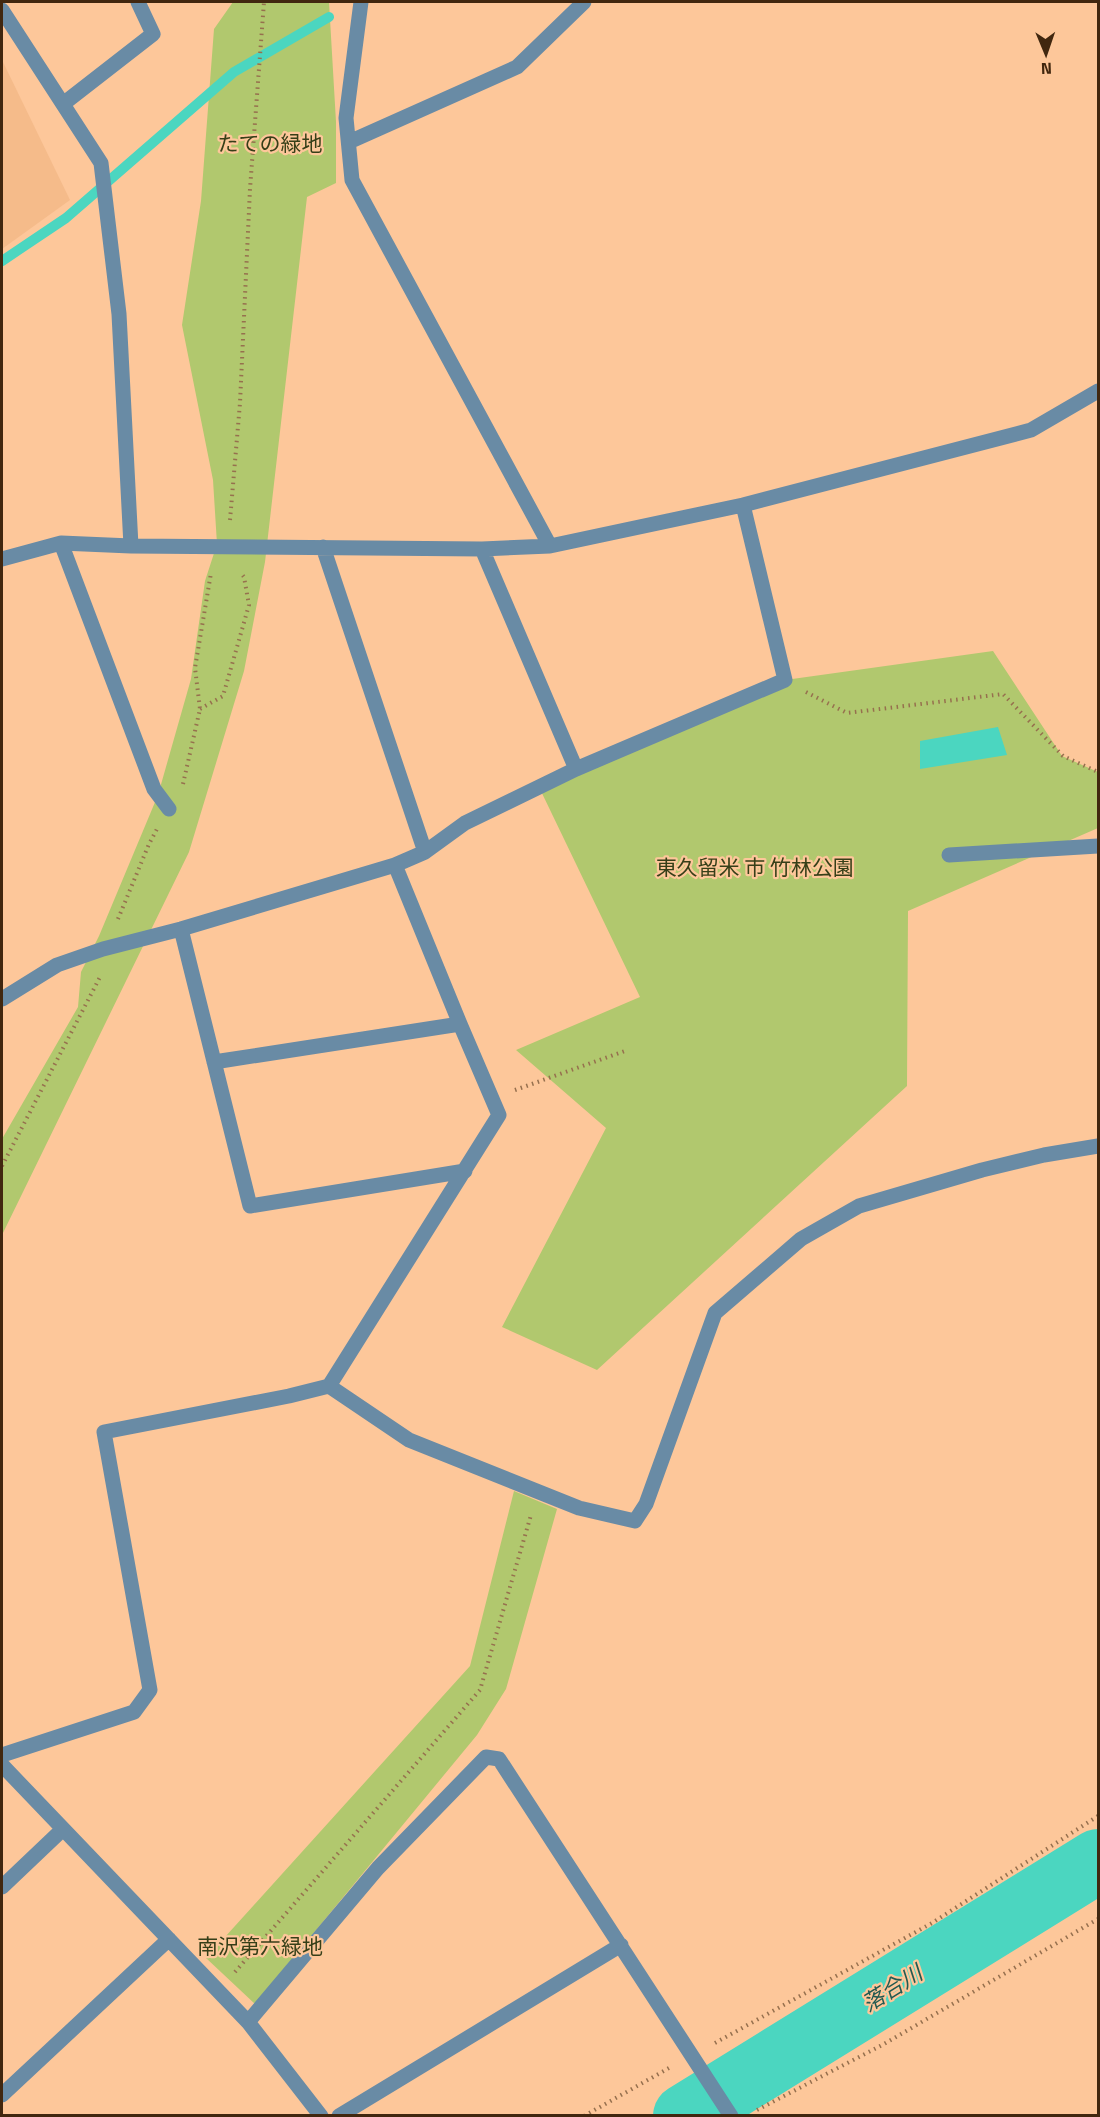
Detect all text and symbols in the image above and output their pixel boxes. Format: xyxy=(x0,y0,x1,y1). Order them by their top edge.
north arrow xyxy=(1016,24,1076,84)
text: N xyxy=(1041,57,1052,81)
park label: たての緑地 xyxy=(218,127,323,159)
park label: 東久留米 市 竹林公園 xyxy=(656,851,854,883)
park label: 南沢第六緑地 xyxy=(197,1930,323,1962)
water label: 落合川 xyxy=(855,1955,931,2020)

